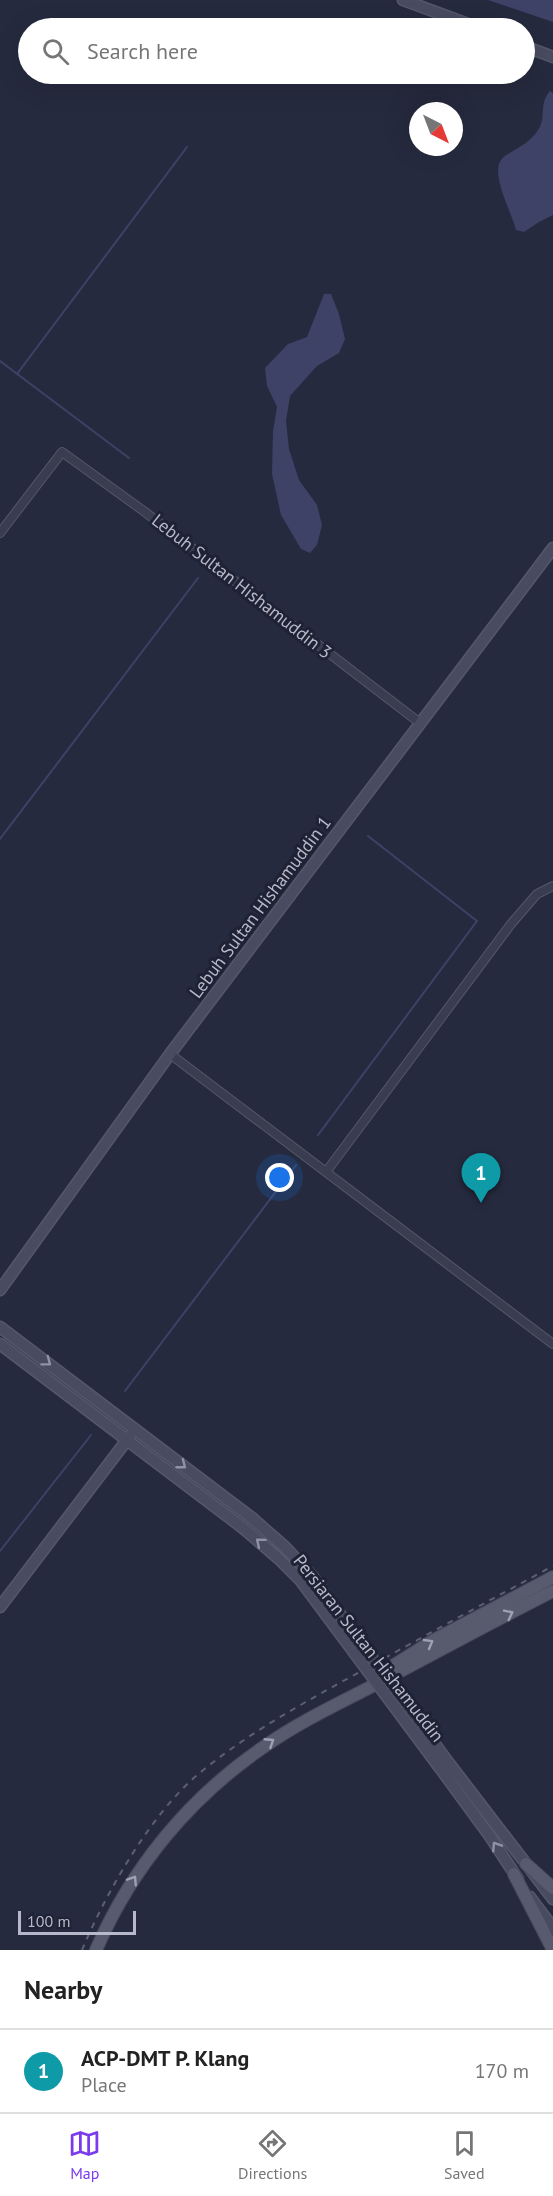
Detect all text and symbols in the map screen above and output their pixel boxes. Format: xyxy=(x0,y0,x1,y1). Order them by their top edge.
search box xyxy=(18,18,535,84)
icon: search xyxy=(39,35,72,68)
text: Search here xyxy=(87,37,198,65)
north arrow xyxy=(409,102,463,156)
street label: Lebuh Sultan Hishamuddin 3 xyxy=(147,509,337,663)
street label: Lebuh Sultan Hishamuddin 1 xyxy=(184,811,336,1003)
pin: 1 xyxy=(462,1154,500,1203)
your location xyxy=(265,1163,294,1192)
one-way arrow xyxy=(40,1355,51,1366)
one-way arrow xyxy=(175,1457,186,1468)
one-way arrow xyxy=(256,1539,267,1550)
street label: Persiaran Sultan Hishamuddin xyxy=(289,1550,449,1746)
one-way arrow xyxy=(503,1609,514,1621)
one-way arrow xyxy=(423,1639,433,1650)
one-way arrow xyxy=(264,1738,274,1750)
one-way arrow xyxy=(492,1841,503,1852)
one-way arrow xyxy=(126,1876,138,1886)
scale bar xyxy=(18,1908,136,1936)
text: 100 m xyxy=(27,1911,70,1931)
text: Nearby xyxy=(24,1973,102,2006)
text: ACP-DMT P. Klang xyxy=(81,2044,249,2072)
text: 1 xyxy=(38,2058,49,2084)
text: 170 m xyxy=(475,2058,529,2084)
text: Place xyxy=(81,2072,127,2098)
tab: Map xyxy=(68,2127,101,2183)
tab: Directions xyxy=(238,2127,307,2183)
tab: Saved xyxy=(444,2127,485,2183)

